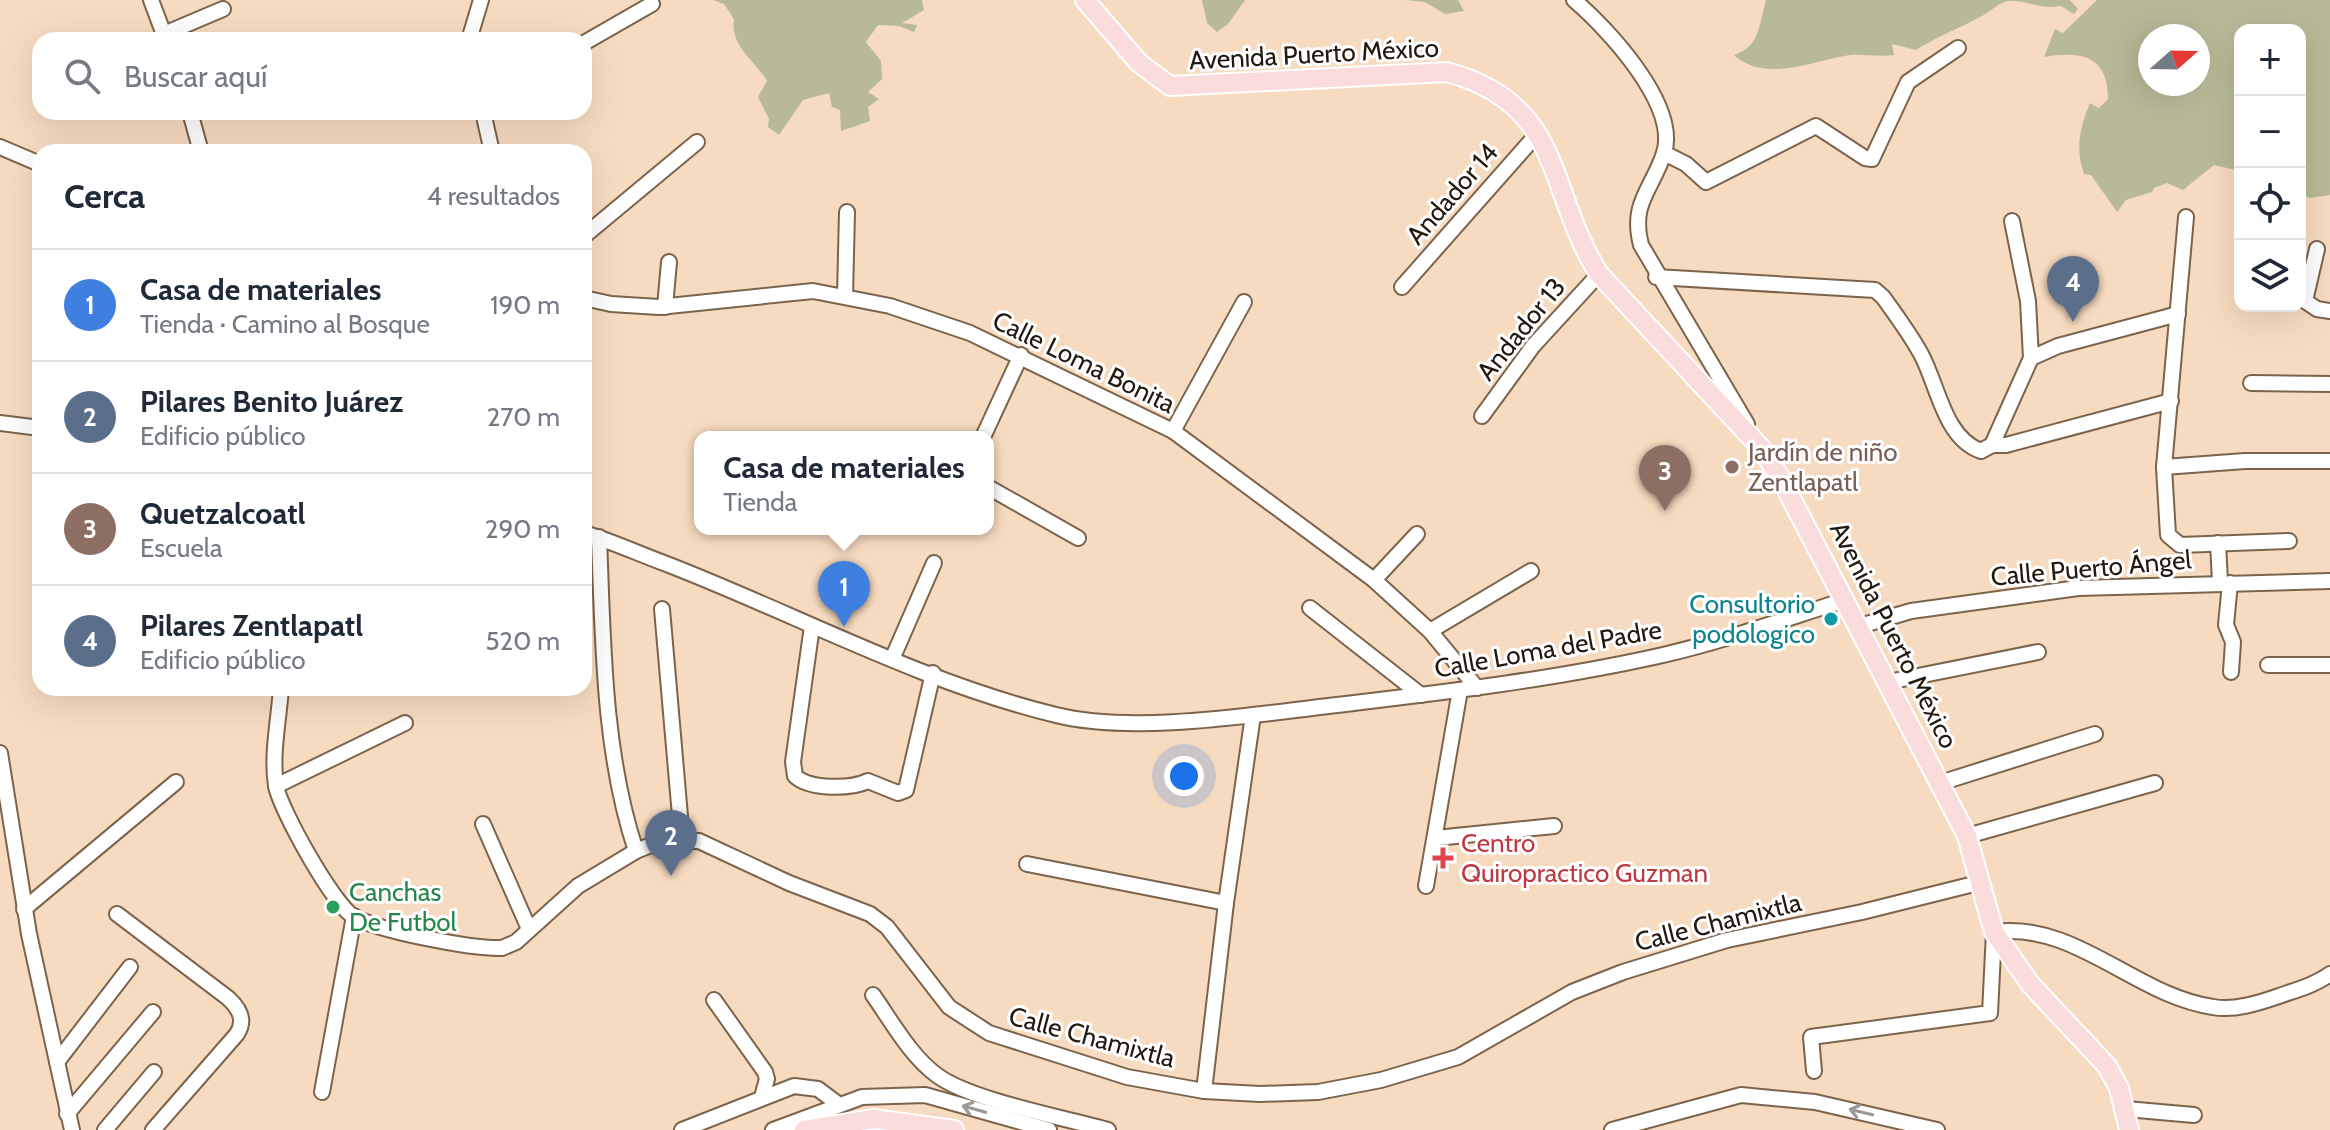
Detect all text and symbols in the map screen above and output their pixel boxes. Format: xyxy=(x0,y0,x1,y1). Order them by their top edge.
north arrow xyxy=(2138,24,2210,96)
map controls xyxy=(2234,24,2306,312)
button: + xyxy=(2234,24,2306,96)
street label: Avenida Puerto México xyxy=(1188,31,1440,77)
search box xyxy=(32,32,592,120)
icon: search xyxy=(60,54,104,98)
text: Buscar aquí xyxy=(124,58,267,95)
button: − xyxy=(2234,96,2306,168)
street label: Andador 14 xyxy=(1399,137,1505,251)
button: locate xyxy=(2234,168,2306,240)
text: Cerca xyxy=(64,175,145,217)
text: 4 resultados xyxy=(427,180,560,212)
button: layers xyxy=(2234,240,2306,312)
pin: 4 xyxy=(2047,256,2099,322)
text: Casa de materiales xyxy=(140,271,381,308)
street label: Andador 13 xyxy=(1470,271,1572,387)
text: 1 xyxy=(85,289,95,321)
text: 190 m xyxy=(490,289,560,321)
street label: Calle Loma Bonita xyxy=(988,304,1181,420)
text: Tienda · Camino al Bosque xyxy=(140,308,430,340)
text: Pilares Benito Juárez xyxy=(140,383,403,420)
text: 2 xyxy=(83,401,97,433)
text: 270 m xyxy=(487,401,560,433)
text: Edificio público xyxy=(140,420,306,452)
popup xyxy=(694,431,994,535)
place label: Jardín de niño Zentlapatl xyxy=(1747,436,1898,498)
pin: 3 xyxy=(1639,445,1691,511)
text: Casa de materiales xyxy=(723,449,965,486)
marker: Jardín de niño Zentlapatl xyxy=(1723,458,1741,476)
text: Tienda xyxy=(723,486,797,518)
text: Quetzalcoatl xyxy=(140,495,305,532)
text: 3 xyxy=(83,513,97,545)
text: 290 m xyxy=(485,513,560,545)
street label: Avenida Puerto México xyxy=(1823,516,1965,754)
text: Escuela xyxy=(140,532,222,564)
street label: Calle Puerto Ángel xyxy=(1989,543,2193,593)
pin: 1 xyxy=(818,561,870,627)
place label: Consultorio podologico xyxy=(1689,588,1815,650)
text: Pilares Zentlapatl xyxy=(140,607,363,644)
marker: Consultorio podologico xyxy=(1822,610,1840,628)
street label: Calle Loma del Padre xyxy=(1432,613,1664,685)
text: 4 xyxy=(82,625,98,657)
text: 520 m xyxy=(486,625,560,657)
text: Edificio público xyxy=(140,644,306,676)
your location xyxy=(1164,756,1204,796)
pin: 2 xyxy=(645,810,697,876)
place label: Centro Quiropractico Guzman xyxy=(1461,827,1708,889)
marker: Centro Quiropractico Guzman xyxy=(1432,847,1454,869)
place label: Canchas De Futbol xyxy=(349,876,457,938)
street label: Calle Chamixtla xyxy=(1631,886,1805,958)
marker: Canchas De Futbol xyxy=(324,898,342,916)
street label: Calle Chamixtla xyxy=(1006,999,1179,1075)
one-way arrow xyxy=(961,1101,987,1116)
one-way arrow xyxy=(1849,1104,1875,1119)

